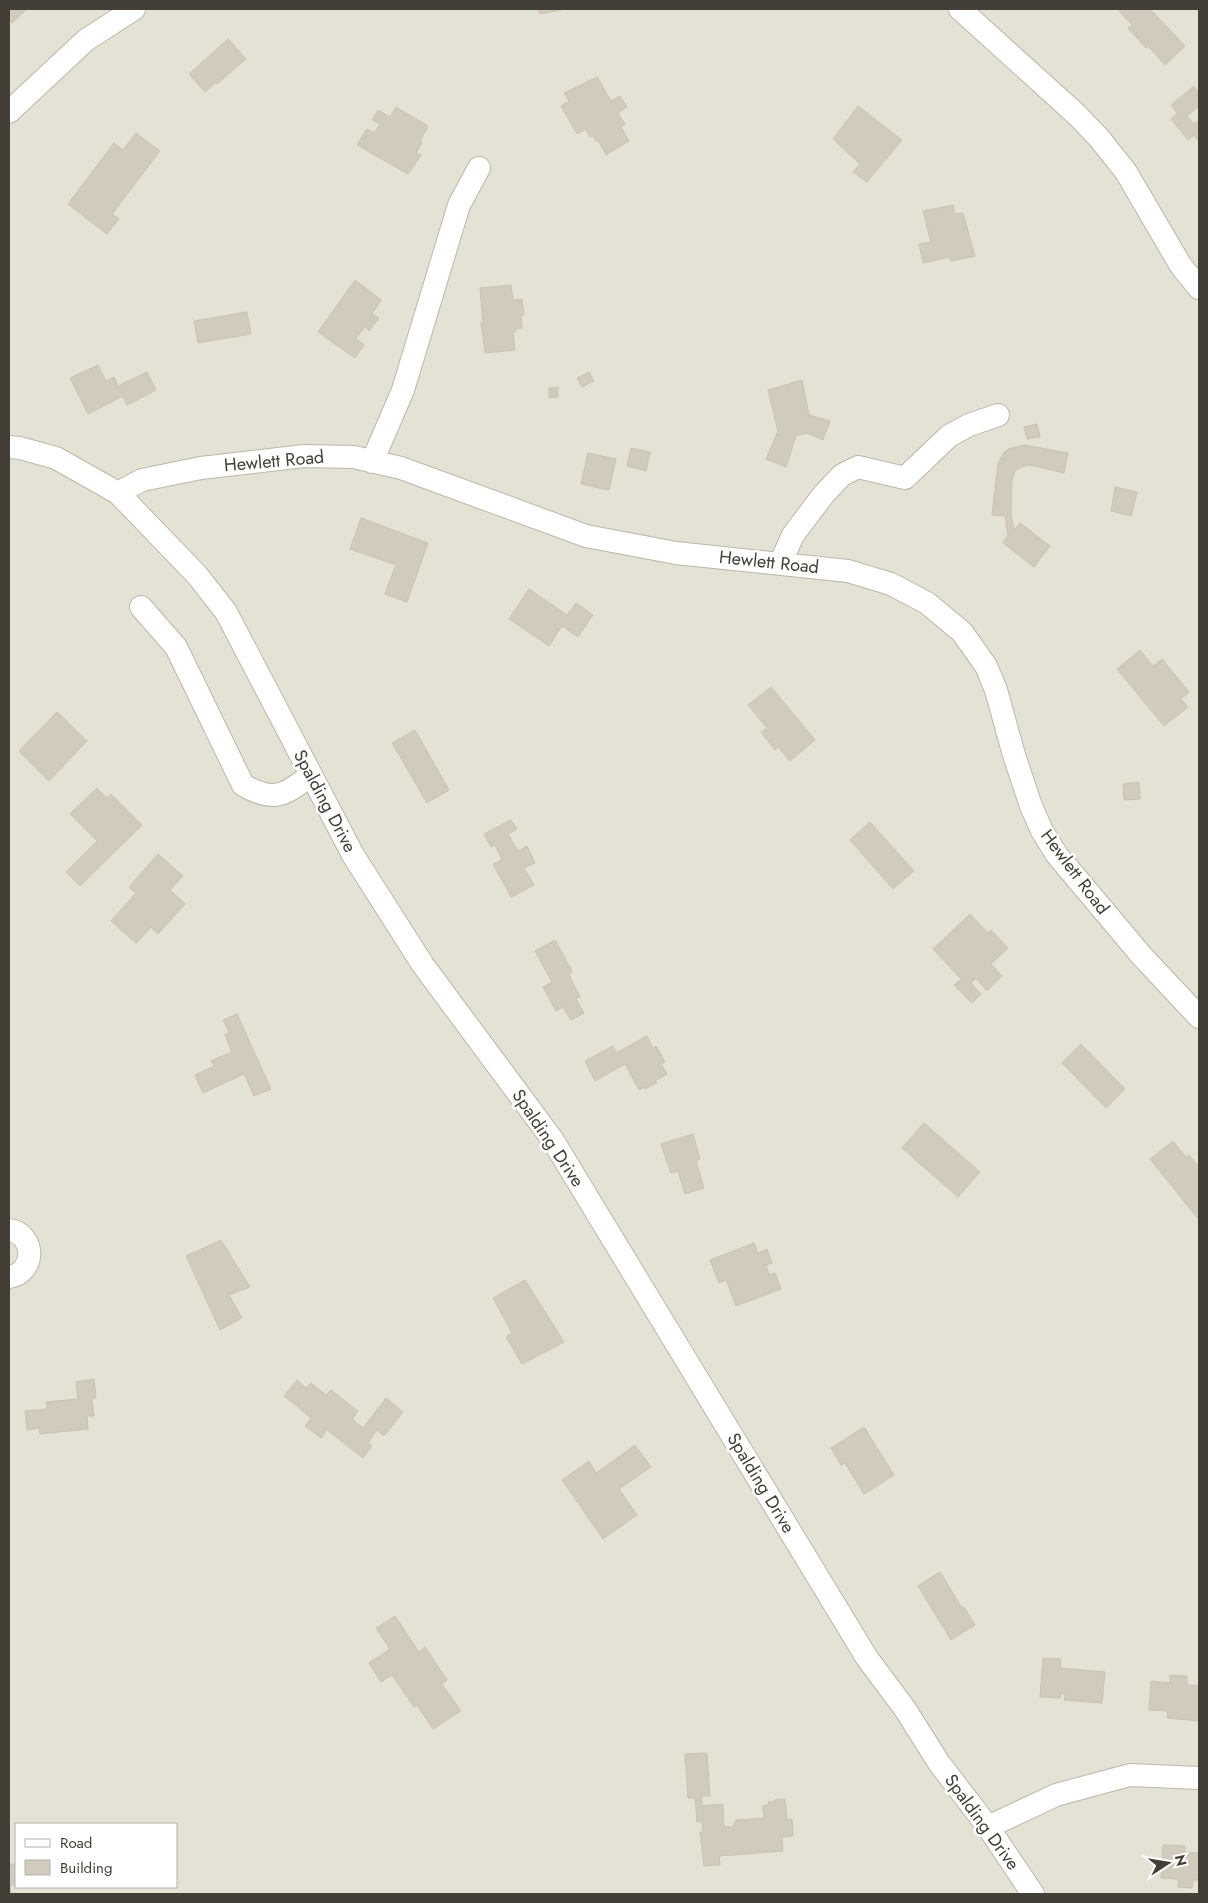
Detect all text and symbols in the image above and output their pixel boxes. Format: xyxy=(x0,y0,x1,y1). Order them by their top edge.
street label: Hewlett Road xyxy=(223,444,325,478)
street label: Hewlett Road xyxy=(718,544,820,580)
street label: Spalding Drive xyxy=(287,745,363,857)
street label: Hewlett Road xyxy=(1034,824,1116,920)
street label: Spalding Drive xyxy=(506,1084,590,1192)
street label: Spalding Drive xyxy=(721,1428,801,1538)
street label: Spalding Drive xyxy=(938,1769,1026,1875)
legend xyxy=(15,1823,178,1888)
text: Road xyxy=(60,1832,92,1854)
north arrow xyxy=(1143,1838,1193,1888)
text: N xyxy=(1170,1853,1192,1868)
text: Building xyxy=(60,1857,112,1879)

